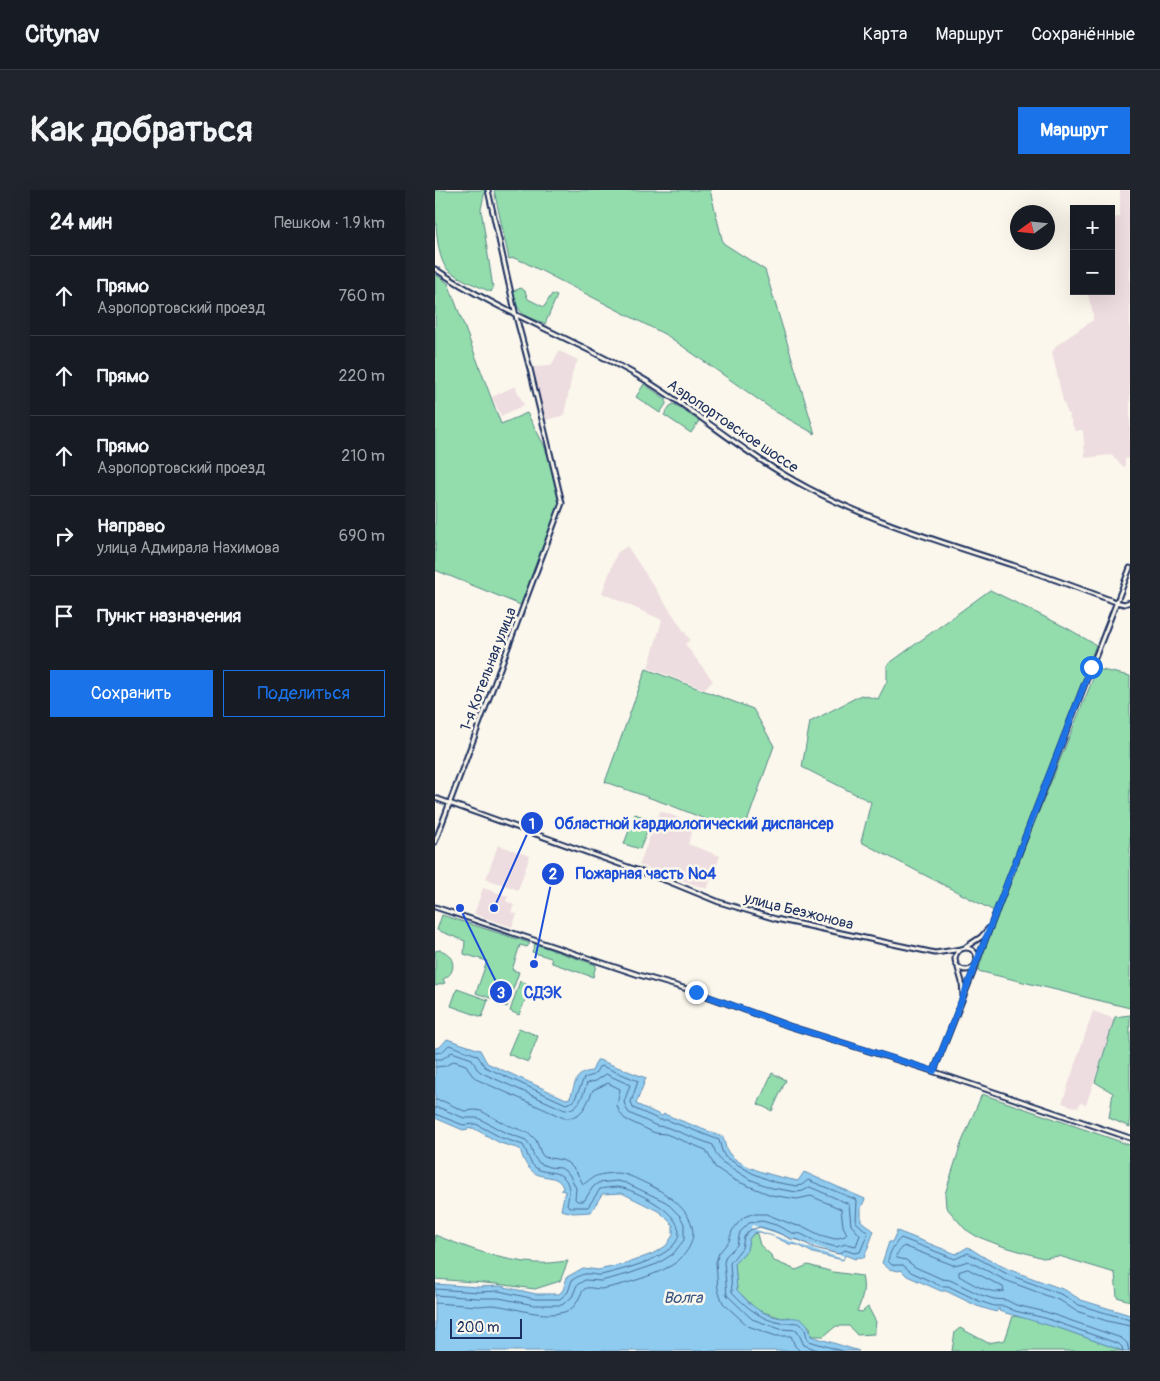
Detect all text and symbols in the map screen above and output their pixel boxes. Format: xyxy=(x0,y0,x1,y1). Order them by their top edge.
text: Citynav xyxy=(25,20,100,49)
text: Карта xyxy=(863,23,907,46)
text: Маршрут xyxy=(935,23,1003,46)
text: Сохранённые xyxy=(1031,23,1135,46)
button: Маршрут xyxy=(1018,107,1130,154)
text: Как добраться xyxy=(30,108,253,152)
north arrow xyxy=(1010,205,1055,250)
map controls xyxy=(1070,205,1115,295)
button: + xyxy=(1070,205,1115,250)
text: 24 мин xyxy=(50,209,112,236)
text: Пешком · 1.9 km xyxy=(274,213,385,233)
button: − xyxy=(1070,250,1115,295)
text: Прямо xyxy=(97,274,149,298)
icon: ahead xyxy=(50,282,78,310)
text: 760 m xyxy=(339,286,385,306)
text: Аэропортовский проезд xyxy=(97,298,265,318)
icon: ahead xyxy=(50,362,78,390)
text: Прямо xyxy=(97,364,149,388)
text: 220 m xyxy=(339,366,385,386)
street label: Аэропортовское шоссе xyxy=(664,375,802,478)
text: Прямо xyxy=(97,434,149,458)
icon: ahead xyxy=(50,442,78,470)
text: 210 m xyxy=(341,446,385,466)
text: Аэропортовский проезд xyxy=(97,458,265,478)
text: Направо xyxy=(97,514,165,538)
icon: right xyxy=(50,522,78,550)
text: 690 m xyxy=(339,526,385,546)
text: улица Адмирала Нахимова xyxy=(97,538,279,558)
icon: arrive xyxy=(50,602,78,630)
text: Пункт назначения xyxy=(97,604,241,628)
street label: 1-я Котельная улица xyxy=(456,605,521,734)
route start xyxy=(1080,656,1103,679)
button: Сохранить xyxy=(50,670,213,717)
button: Поделиться xyxy=(223,670,385,717)
callout: Областной кардиологический диспансер xyxy=(519,808,844,839)
text: Областной кардиологический диспансер xyxy=(554,814,834,834)
text: 1 xyxy=(529,815,535,834)
callout: Пожарная часть №4 xyxy=(540,858,726,889)
text: Пожарная часть №4 xyxy=(576,864,717,884)
text: 2 xyxy=(549,865,557,884)
street label: улица Безжонова xyxy=(741,889,855,934)
callout: СДЭК xyxy=(489,977,572,1008)
route end xyxy=(685,981,708,1004)
text: СДЭК xyxy=(524,983,562,1003)
text: 3 xyxy=(497,984,505,1003)
water label: Волга xyxy=(664,1288,704,1308)
scale bar xyxy=(450,1316,523,1339)
text: 200 m xyxy=(457,1319,499,1336)

